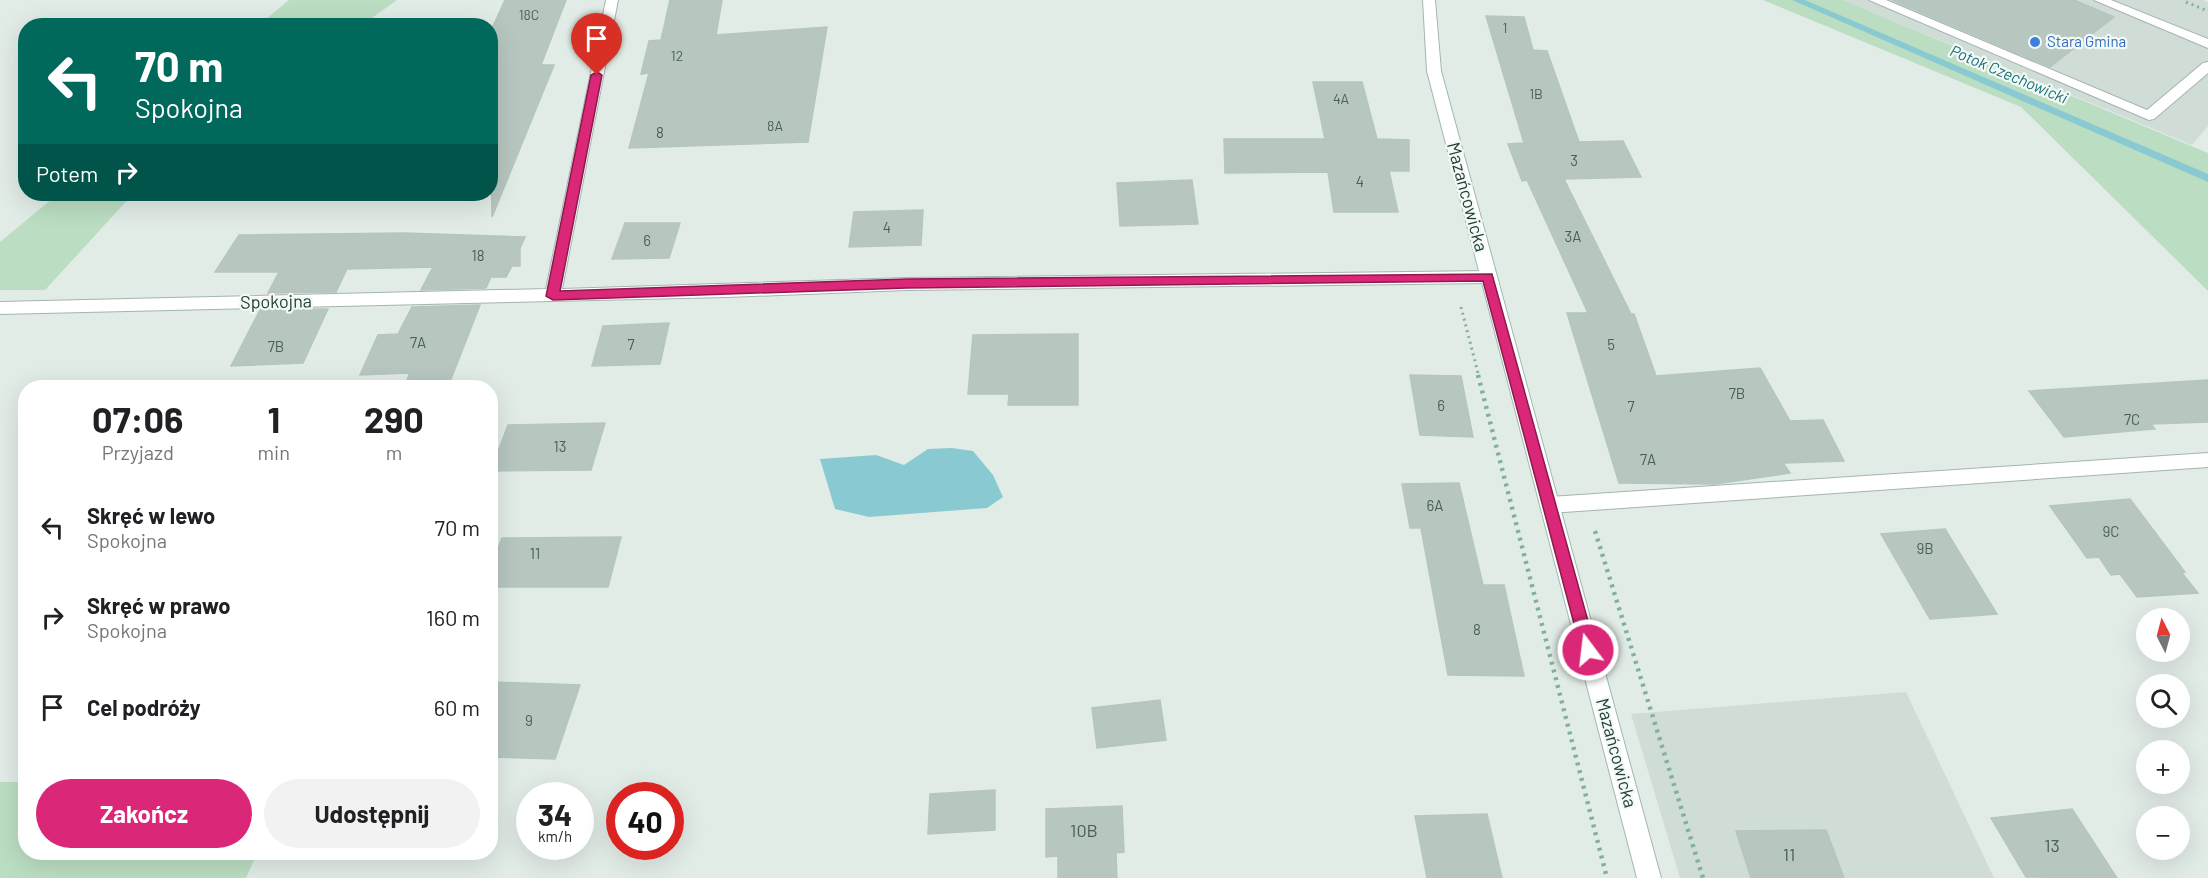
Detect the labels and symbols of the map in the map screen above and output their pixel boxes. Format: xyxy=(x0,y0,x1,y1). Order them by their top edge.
house number: 18C xyxy=(519,6,539,23)
pin xyxy=(571,13,622,75)
house number: 1 xyxy=(1503,19,1507,36)
place label: Stara Gmina xyxy=(2047,32,2126,50)
marker: Stara Gmina xyxy=(2028,35,2042,49)
water label: Potok Czechowicki xyxy=(1947,40,2071,107)
house number: 12 xyxy=(671,47,683,64)
house number: 1B xyxy=(1529,85,1543,102)
house number: 4A xyxy=(1333,90,1350,107)
house number: 8A xyxy=(767,117,783,134)
house number: 8 xyxy=(656,123,664,141)
street label: Mazańcowicka xyxy=(1443,140,1493,254)
house number: 3 xyxy=(1570,151,1578,169)
house number: 4 xyxy=(1356,172,1364,190)
house number: 4 xyxy=(883,218,891,236)
house number: 3A xyxy=(1565,227,1581,245)
house number: 6 xyxy=(643,231,651,249)
house number: 18 xyxy=(471,246,485,264)
street label: Spokojna xyxy=(240,289,312,313)
house number: 7A xyxy=(410,333,426,351)
house number: 7 xyxy=(627,335,635,353)
house number: 5 xyxy=(1607,335,1615,353)
house number: 7B xyxy=(268,337,284,355)
house number: 7B xyxy=(1729,384,1745,402)
house number: 6 xyxy=(1437,396,1445,414)
house number: 7 xyxy=(1627,397,1635,415)
house number: 7C xyxy=(2124,410,2140,428)
house number: 13 xyxy=(554,437,566,455)
house number: 7A xyxy=(1640,450,1656,468)
house number: 6A xyxy=(1427,496,1443,514)
house number: 9C xyxy=(2103,522,2119,540)
house number: 9B xyxy=(1916,539,1934,557)
house number: 11 xyxy=(530,544,540,562)
north arrow xyxy=(2136,608,2190,662)
position arrow xyxy=(1556,618,1620,682)
house number: 8 xyxy=(1473,620,1481,638)
street label: Mazańcowicka xyxy=(1592,696,1642,810)
house number: 9 xyxy=(525,711,533,729)
speed limit sign: 40 xyxy=(606,782,684,860)
house number: 10B xyxy=(1070,819,1098,841)
house number: 13 xyxy=(2044,834,2060,856)
house number: 11 xyxy=(1783,843,1795,865)

